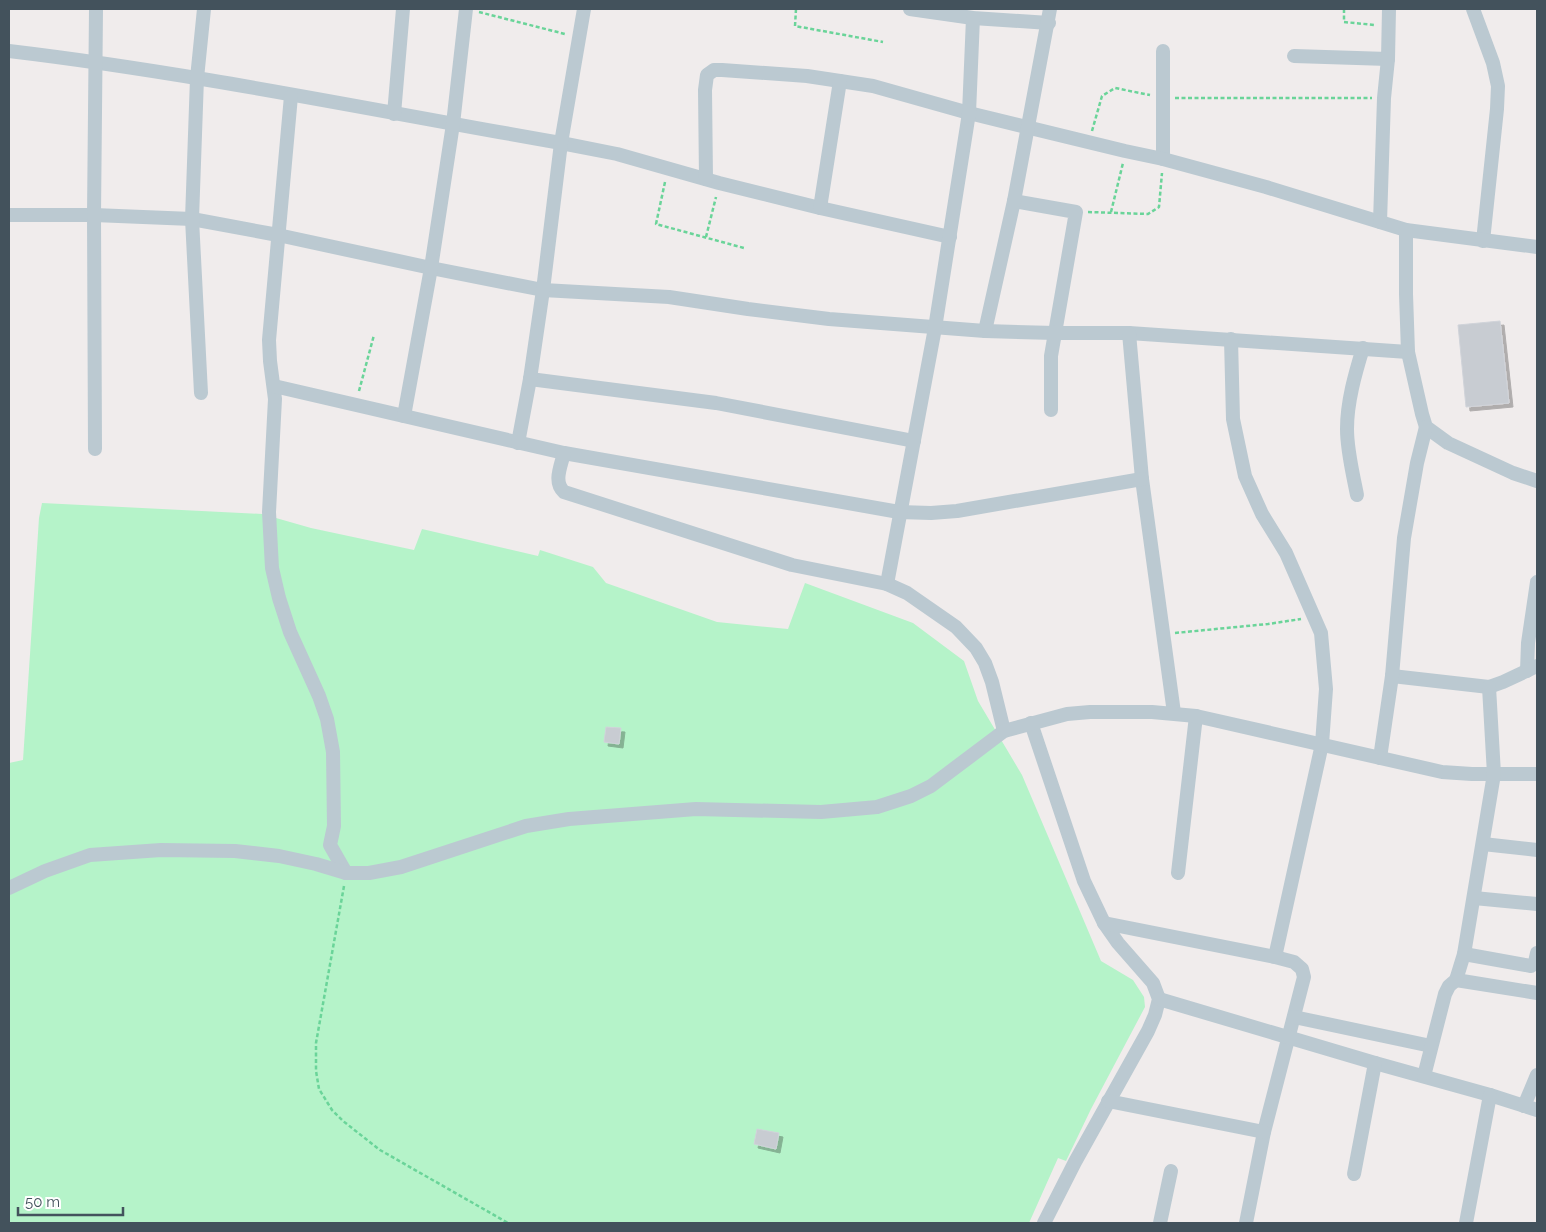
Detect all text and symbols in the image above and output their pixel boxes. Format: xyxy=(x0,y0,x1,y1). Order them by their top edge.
scale bar xyxy=(18,1184,122,1216)
text: 50 m xyxy=(25,1193,60,1211)

